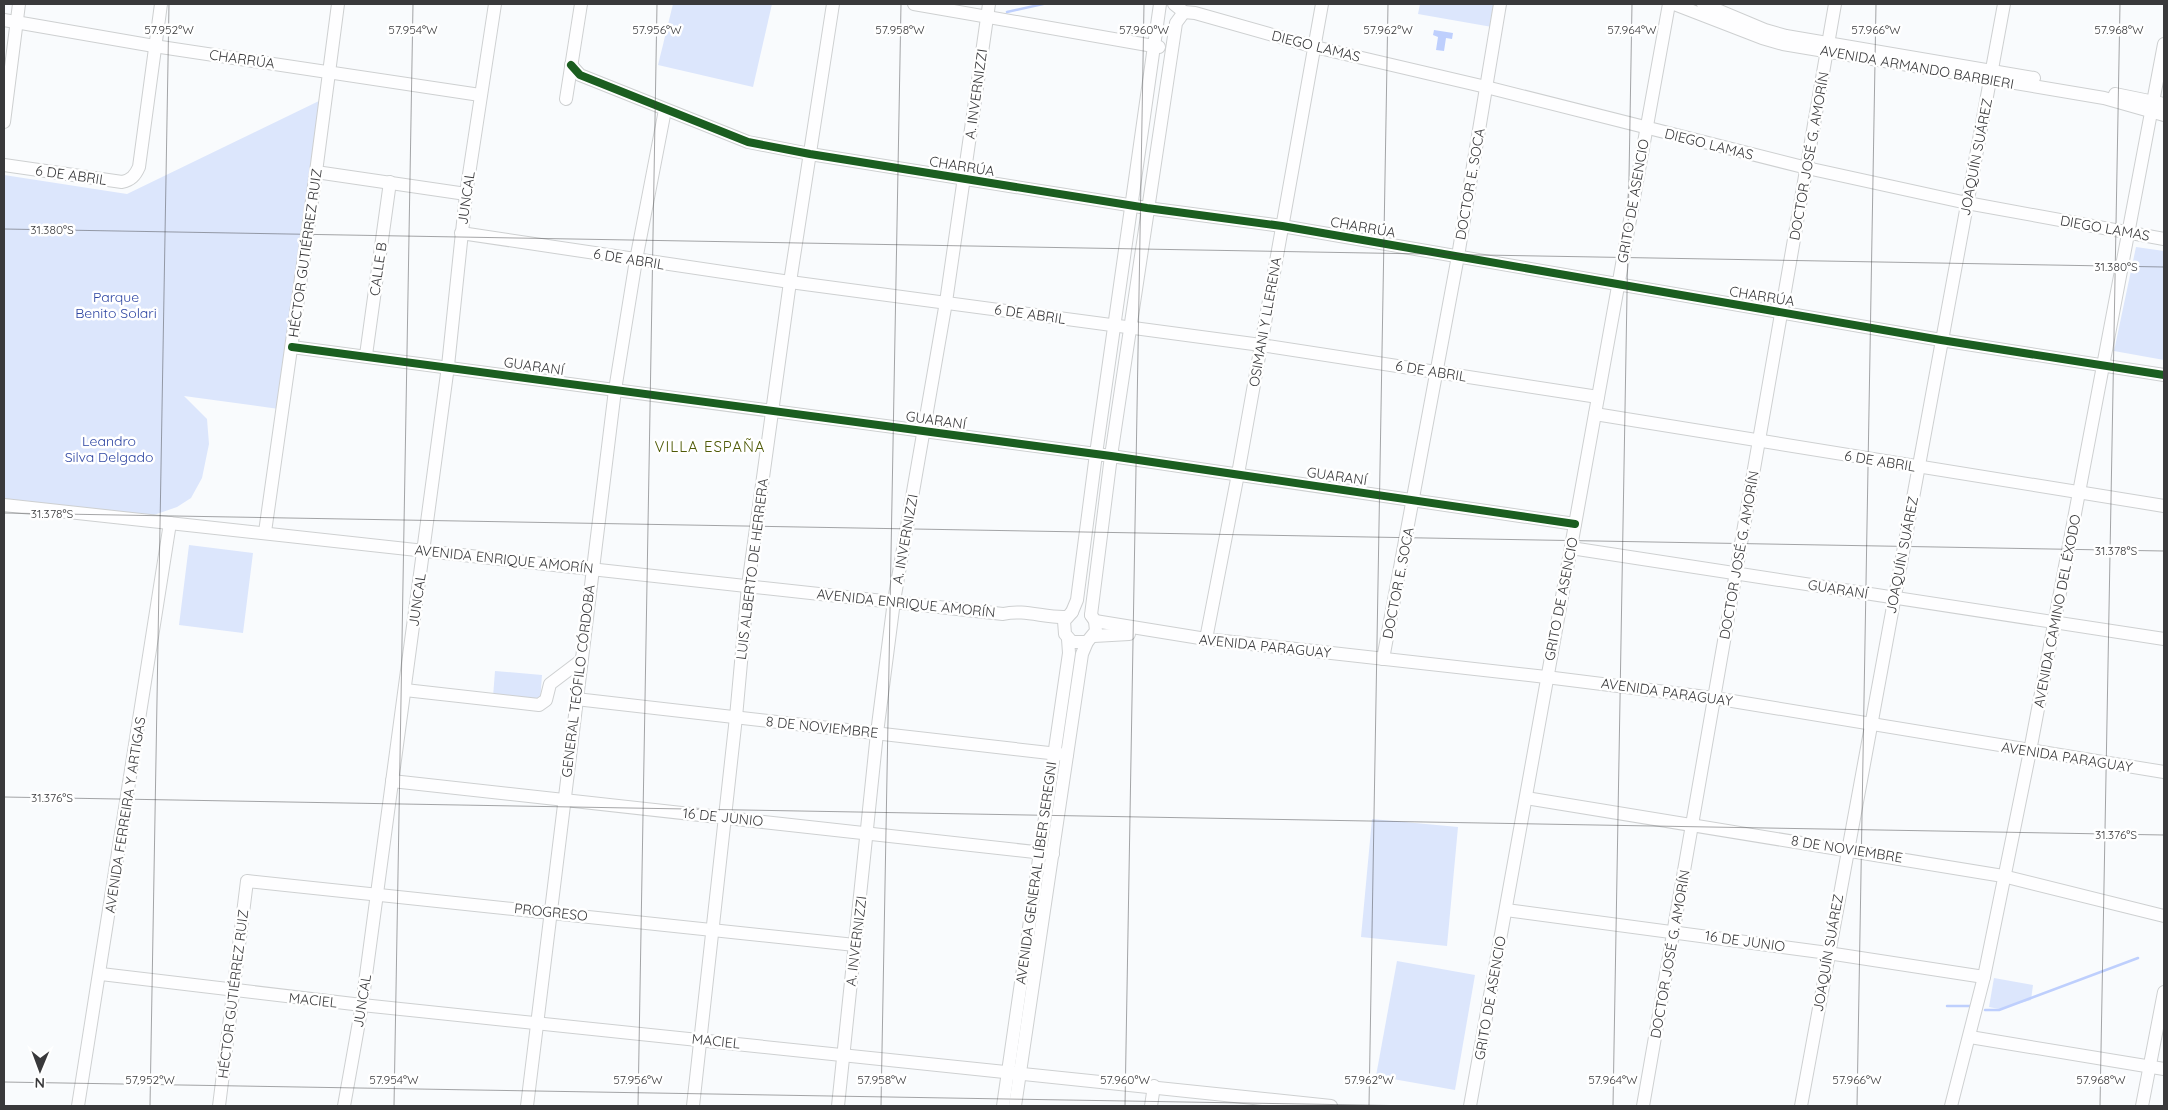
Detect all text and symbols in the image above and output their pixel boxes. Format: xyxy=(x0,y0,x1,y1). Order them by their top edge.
text: 57.952°W xyxy=(144,22,194,37)
text: 57.954°W xyxy=(388,22,438,37)
text: 57.956°W xyxy=(632,22,682,37)
text: 57.958°W xyxy=(875,22,925,37)
text: 57.960°W xyxy=(1119,22,1169,37)
text: 57.962°W xyxy=(1363,22,1413,37)
text: 57.964°W xyxy=(1607,22,1657,37)
text: 57.966°W xyxy=(1851,22,1901,37)
text: 57.968°W xyxy=(2094,22,2144,37)
street label: DIEGO LAMAS xyxy=(1270,26,1362,66)
street label: AVENIDA ARMANDO BARBIERI xyxy=(1819,41,2015,93)
street label: CHARRÚA xyxy=(208,46,276,72)
street label: A. INVERNIZZI xyxy=(961,48,991,140)
street label: DOCTOR JOSÉ G. AMORÍN xyxy=(1785,70,1833,242)
street label: JOAQUÍN SUÁREZ xyxy=(1956,97,1996,217)
street label: DIEGO LAMAS xyxy=(1663,124,1755,164)
street label: DOCTOR E. SOCA xyxy=(1451,127,1489,241)
street label: GRITO DE ASENCIO xyxy=(1613,137,1653,264)
street label: CHARRÚA xyxy=(928,152,996,180)
street label: 6 DE ABRIL xyxy=(34,161,108,189)
street label: HÉCTOR GUTIÉRREZ RUIZ xyxy=(284,167,326,339)
street label: JUNCAL xyxy=(453,170,479,226)
street label: DIEGO LAMAS xyxy=(2059,211,2151,245)
street label: CHARRÚA xyxy=(1329,212,1397,242)
text: 31.380°S xyxy=(30,222,74,237)
street label: CALLE B xyxy=(365,241,391,297)
street label: 6 DE ABRIL xyxy=(592,245,666,274)
street label: OSIMANI Y LLERENA xyxy=(1245,256,1285,388)
text: 31.380°S xyxy=(2094,259,2138,274)
street label: CHARRÚA xyxy=(1728,282,1796,310)
park label: Parque Benito Solari xyxy=(75,288,157,322)
street label: 6 DE ABRIL xyxy=(993,300,1067,328)
street label: GUARANÍ xyxy=(503,353,566,379)
street label: 6 DE ABRIL xyxy=(1394,357,1468,386)
street label: GUARANÍ xyxy=(905,407,968,433)
park label: Leandro Silva Delgado xyxy=(65,432,153,466)
district label: VILLA ESPAÑA xyxy=(654,437,766,456)
street label: 6 DE ABRIL xyxy=(1843,447,1917,476)
street label: GUARANÍ xyxy=(1306,463,1369,489)
street label: DOCTOR JOSÉ G. AMORÍN xyxy=(1715,469,1763,641)
street label: LUIS ALBERTO DE HERRERA xyxy=(732,477,772,661)
street label: A. INVERNIZZI xyxy=(888,493,922,585)
street label: JOAQUÍN SUÁREZ xyxy=(1882,495,1922,615)
text: 31.378°S xyxy=(31,506,74,521)
street label: AVENIDA CAMINO DEL ÉXODO xyxy=(2029,513,2085,709)
street label: DOCTOR E. SOCA xyxy=(1378,526,1418,640)
street label: GRITO DE ASENCIO xyxy=(1540,535,1582,662)
street label: AVENIDA ENRIQUE AMORÍN xyxy=(414,541,594,577)
text: 31.378°S xyxy=(2095,543,2138,558)
street label: JUNCAL xyxy=(404,572,430,628)
street label: GUARANÍ xyxy=(1807,575,1870,603)
street label: GENERAL TEÓFILO CÓRDOBA xyxy=(557,584,599,778)
street label: AVENIDA ENRIQUE AMORÍN xyxy=(816,585,996,621)
street label: AVENIDA PARAGUAY xyxy=(1198,630,1332,662)
street label: AVENIDA PARAGUAY xyxy=(1600,674,1734,710)
street label: 8 DE NOVIEMBRE xyxy=(765,712,879,742)
street label: AVENIDA FERREIRA Y ARTIGAS xyxy=(101,715,149,914)
street label: AVENIDA PARAGUAY xyxy=(2000,738,2134,776)
street label: AVENIDA GENERAL LÍBER SEREGNI xyxy=(1011,760,1061,986)
text: 31.376°S xyxy=(31,790,73,805)
street label: 16 DE JUNIO xyxy=(682,804,764,830)
text: 31.376°S xyxy=(2095,827,2137,842)
street label: 8 DE NOVIEMBRE xyxy=(1790,831,1904,867)
street label: DOCTOR JOSÉ G. AMORÍN xyxy=(1646,868,1694,1040)
street label: JOAQUÍN SUÁREZ xyxy=(1809,893,1847,1013)
street label: A. INVERNIZZI xyxy=(842,895,870,987)
street label: PROGRESO xyxy=(513,899,589,925)
street label: HÉCTOR GUTIÉRREZ RUIZ xyxy=(214,908,252,1080)
street label: 16 DE JUNIO xyxy=(1704,926,1787,956)
street label: GRITO DE ASENCIO xyxy=(1470,934,1510,1061)
street label: JUNCAL xyxy=(349,972,375,1029)
street label: MACIEL xyxy=(288,989,339,1012)
street label: MACIEL xyxy=(691,1030,742,1053)
north arrow xyxy=(15,1045,65,1095)
text: 57.952°W xyxy=(125,1072,175,1087)
text: 57.954°W xyxy=(369,1072,419,1087)
text: 57.956°W xyxy=(613,1072,663,1087)
text: 57.958°W xyxy=(857,1072,907,1087)
text: 57.960°W xyxy=(1100,1072,1150,1087)
text: 57.962°W xyxy=(1344,1072,1394,1087)
text: 57.964°W xyxy=(1588,1072,1638,1087)
text: 57.966°W xyxy=(1832,1072,1882,1087)
text: 57.968°W xyxy=(2076,1072,2126,1087)
text: N xyxy=(34,1074,45,1092)

